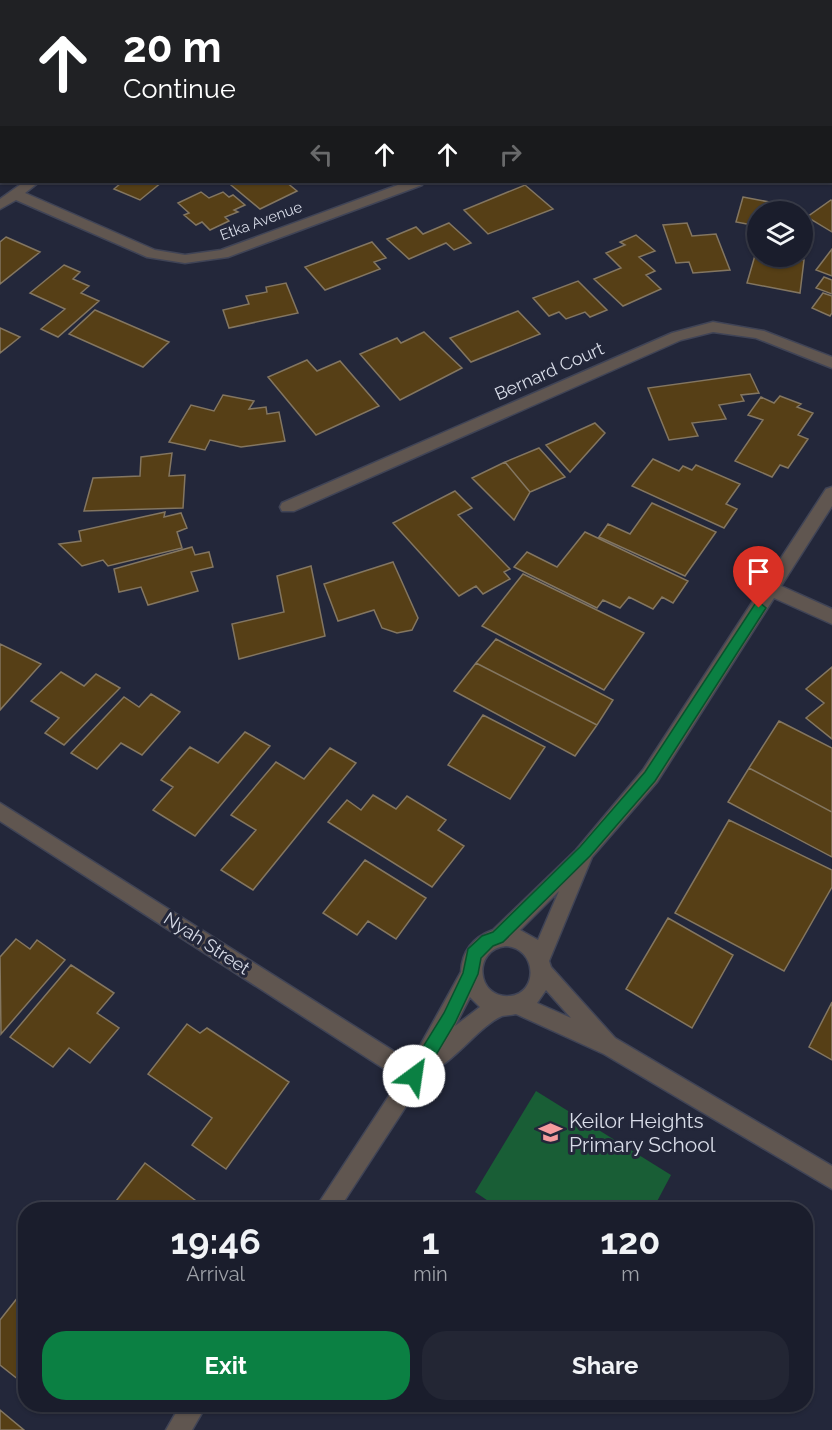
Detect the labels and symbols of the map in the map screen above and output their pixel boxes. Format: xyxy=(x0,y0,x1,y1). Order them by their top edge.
street label: Etka Avenue xyxy=(217,198,305,244)
street label: Bernard Court xyxy=(491,338,607,404)
pin xyxy=(733,546,784,608)
street label: Nyah Street xyxy=(160,907,254,979)
position arrow xyxy=(382,1044,446,1108)
place label: Keilor Heights Primary School xyxy=(569,1108,716,1157)
school or university icon: Keilor Heights Primary School xyxy=(538,1119,564,1145)

